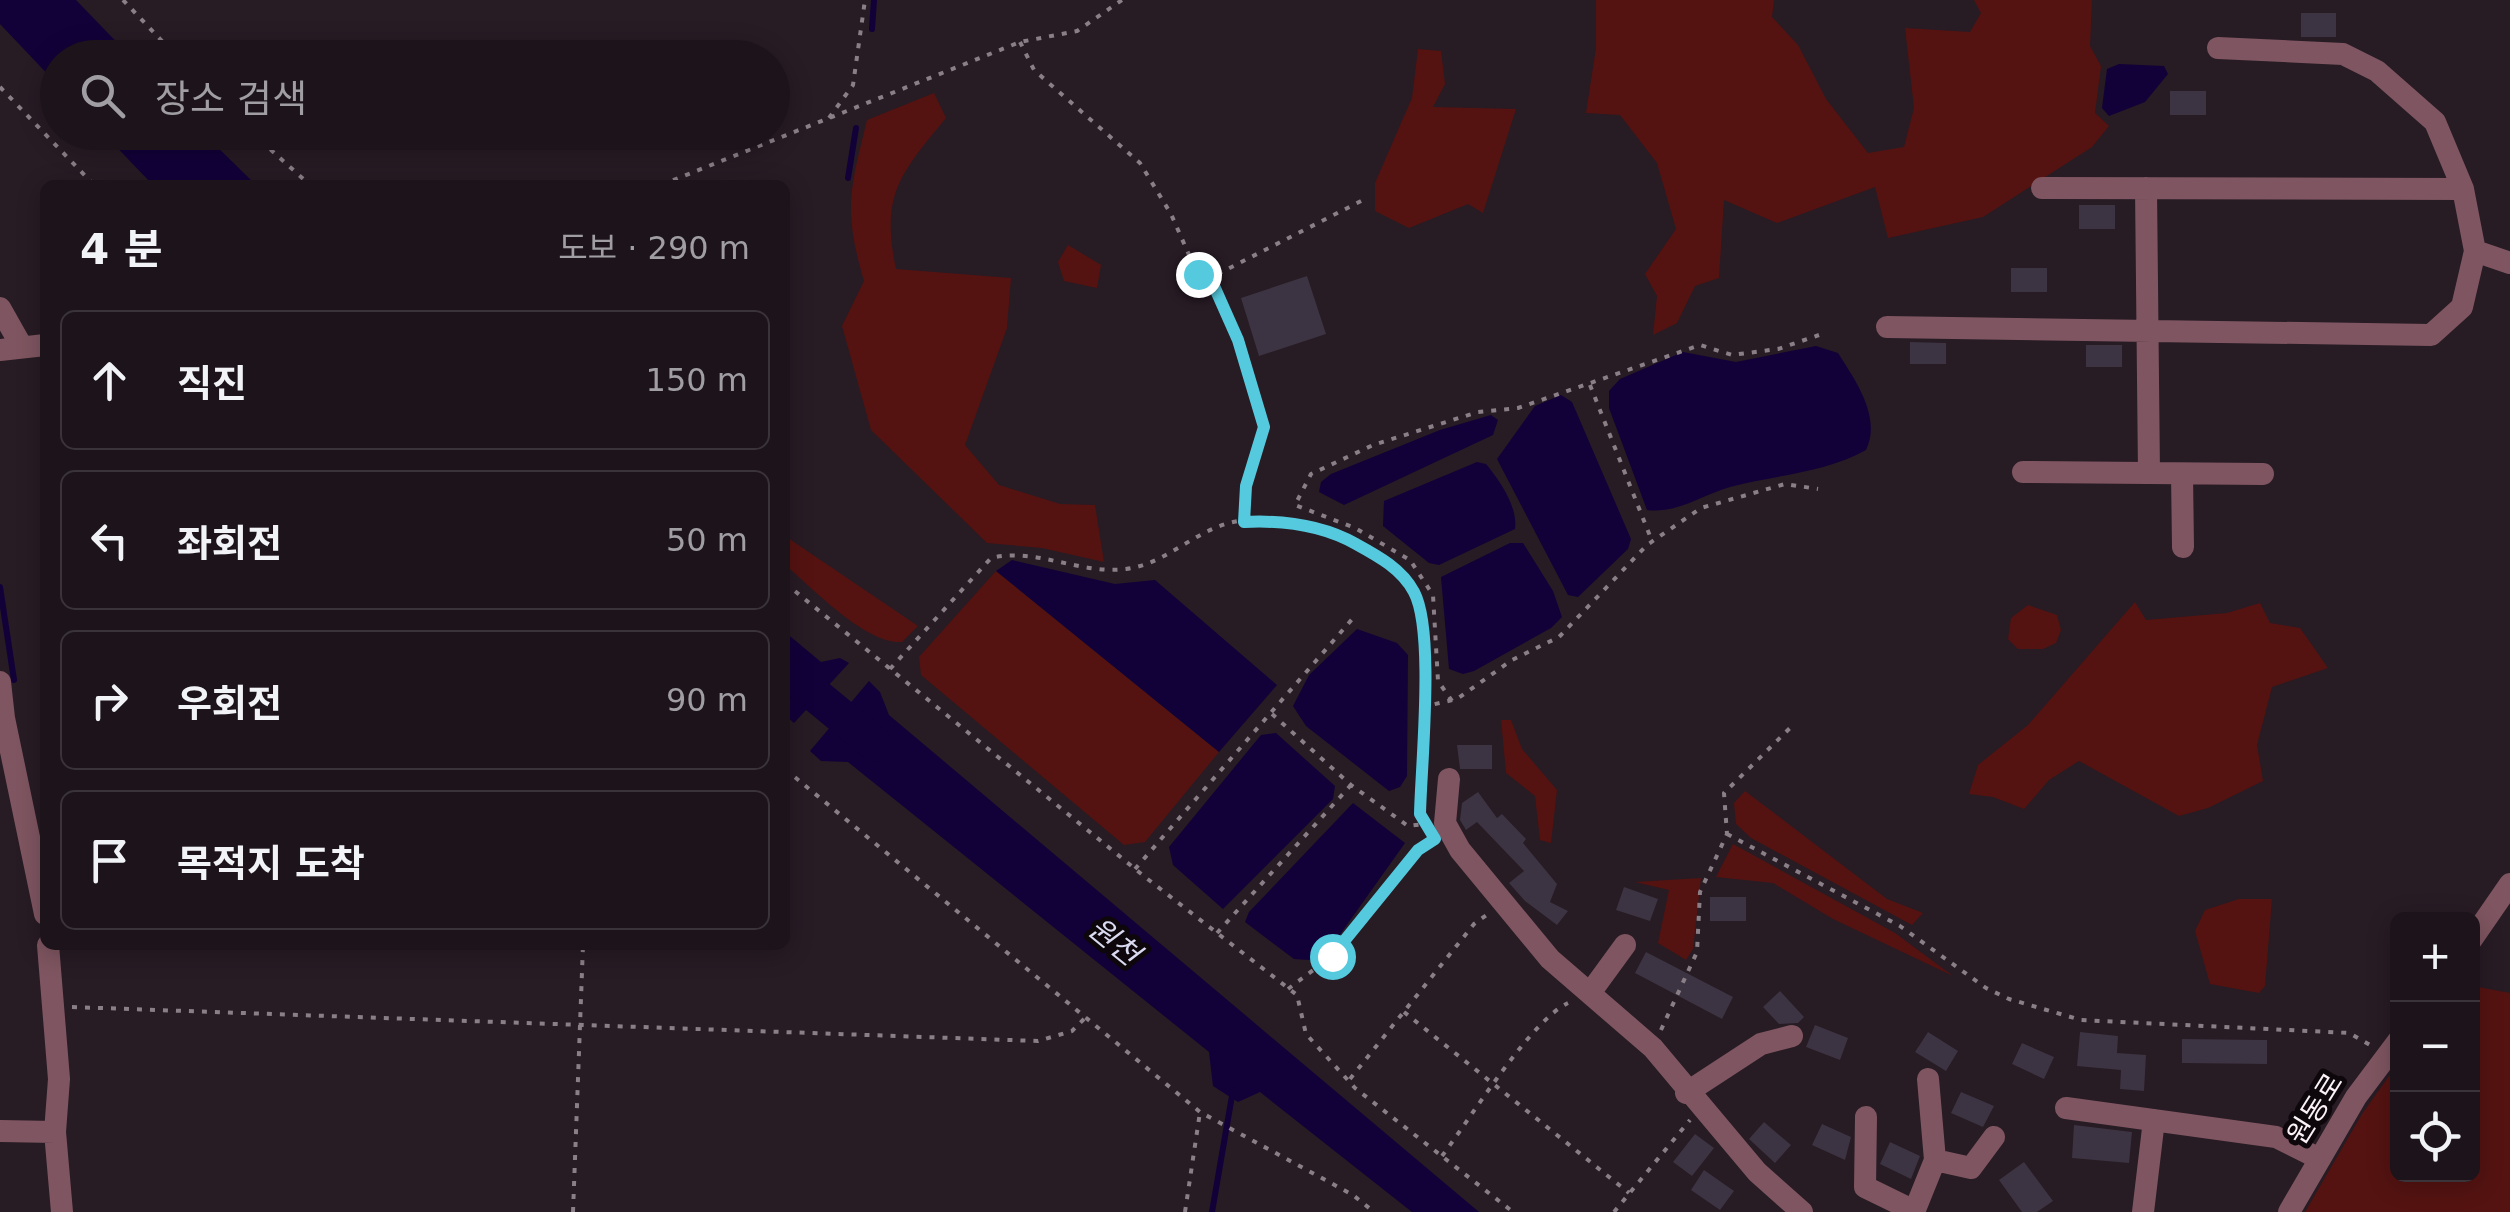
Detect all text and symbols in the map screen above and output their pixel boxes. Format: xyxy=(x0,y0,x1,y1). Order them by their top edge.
search box xyxy=(40,40,790,150)
icon: search xyxy=(75,68,130,123)
text: 장소 검색 xyxy=(155,77,307,121)
text: 4 분 xyxy=(80,225,163,274)
text: 도보 · 290 m xyxy=(558,229,750,267)
route end xyxy=(1176,252,1222,298)
icon: ahead xyxy=(82,353,137,408)
text: 150 m xyxy=(646,361,748,399)
text: 직진 xyxy=(177,362,247,406)
icon: left xyxy=(82,513,137,568)
text: 50 m xyxy=(666,521,748,559)
text: 좌회전 xyxy=(177,522,282,566)
icon: right xyxy=(82,673,137,728)
text: 90 m xyxy=(666,681,748,719)
text: 우회전 xyxy=(177,682,282,726)
icon: arrive xyxy=(82,833,137,888)
text: 목적지 도착 xyxy=(177,842,365,886)
water label: 원천 xyxy=(1082,910,1149,974)
map controls xyxy=(2390,912,2480,1182)
button: + xyxy=(2390,912,2480,1002)
route start xyxy=(1310,934,1356,980)
button: − xyxy=(2390,1002,2480,1092)
street label: 원동로 xyxy=(2281,1067,2349,1151)
button: locate xyxy=(2390,1092,2480,1182)

